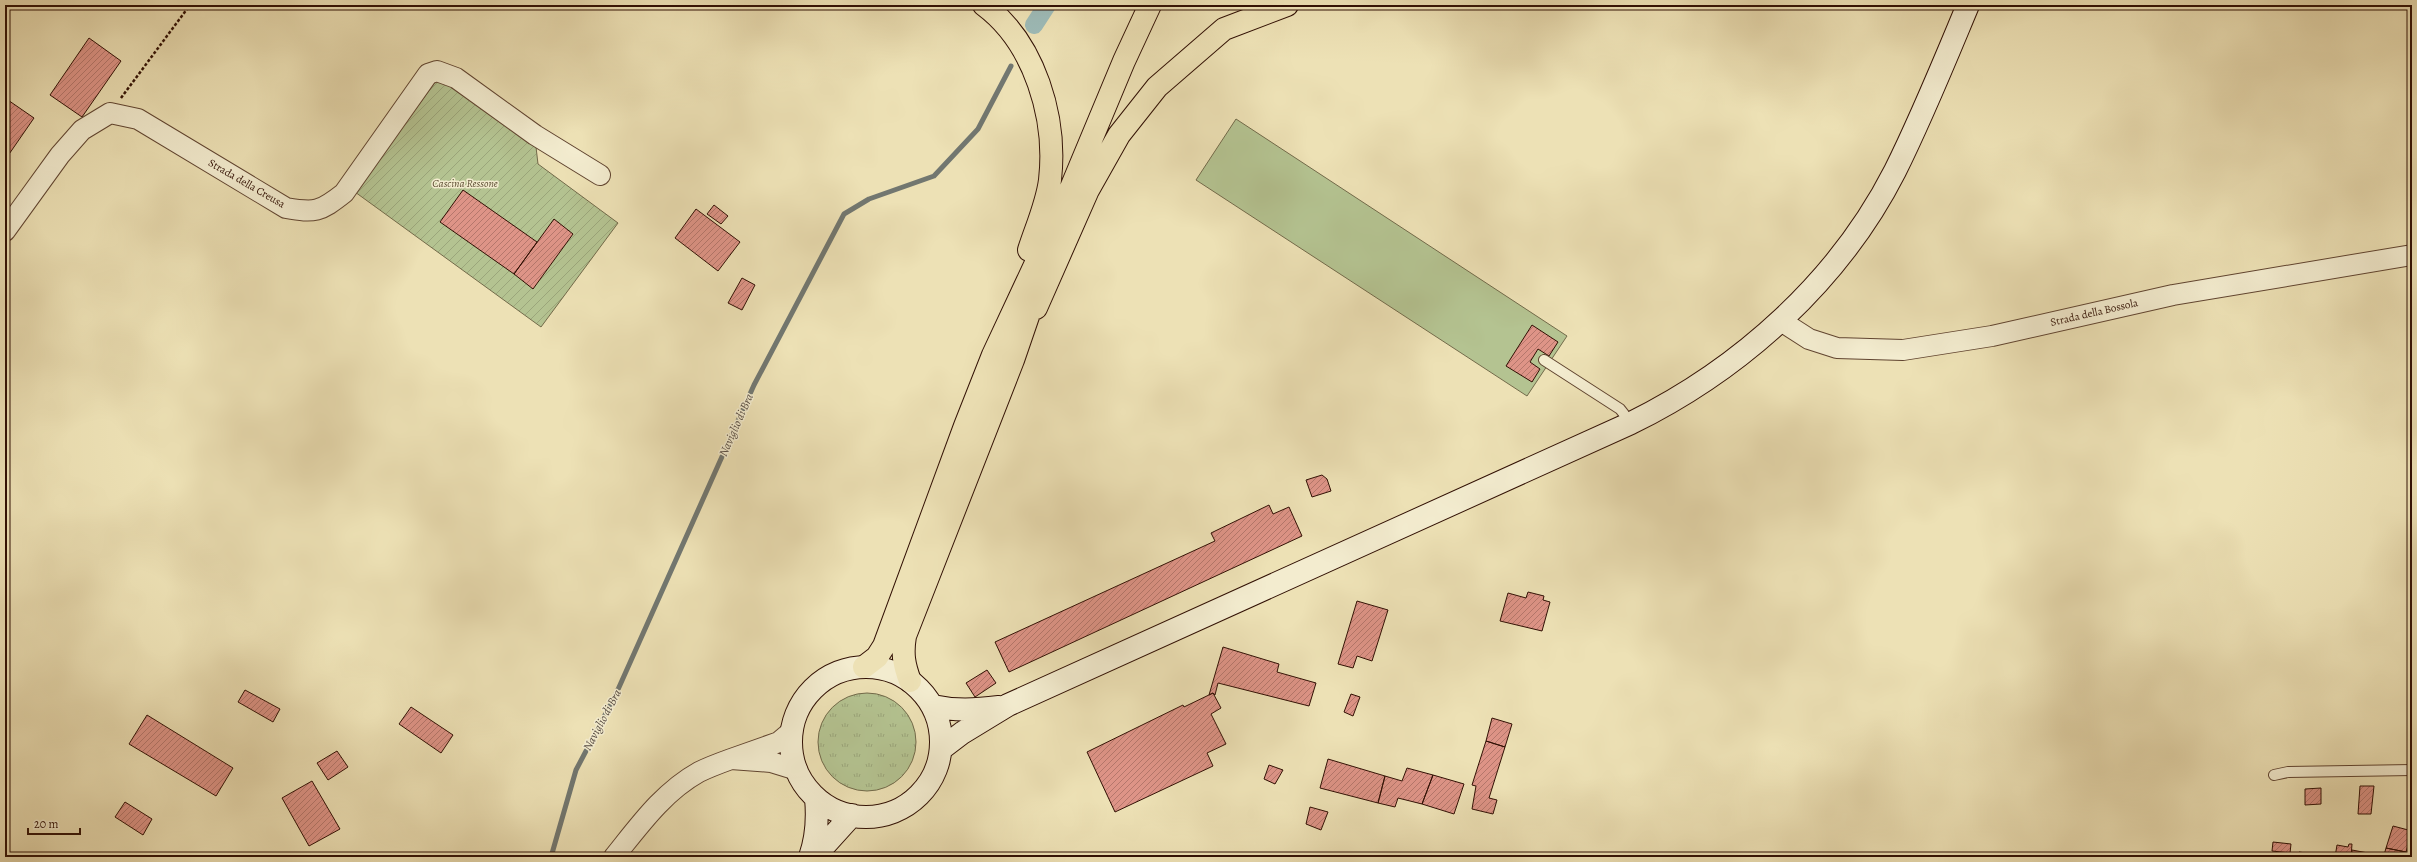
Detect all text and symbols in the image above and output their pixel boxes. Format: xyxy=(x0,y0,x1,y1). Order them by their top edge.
street label: Strada della Creusa xyxy=(205,155,289,212)
park label: Cascina Ressone xyxy=(432,176,498,191)
street label: Strada della Bossola xyxy=(2049,295,2140,330)
water label: Naviglio di Bra xyxy=(715,391,757,459)
water label: Naviglio di Bra xyxy=(579,686,625,753)
scale bar xyxy=(28,810,80,836)
text: 20 m xyxy=(34,816,58,832)

